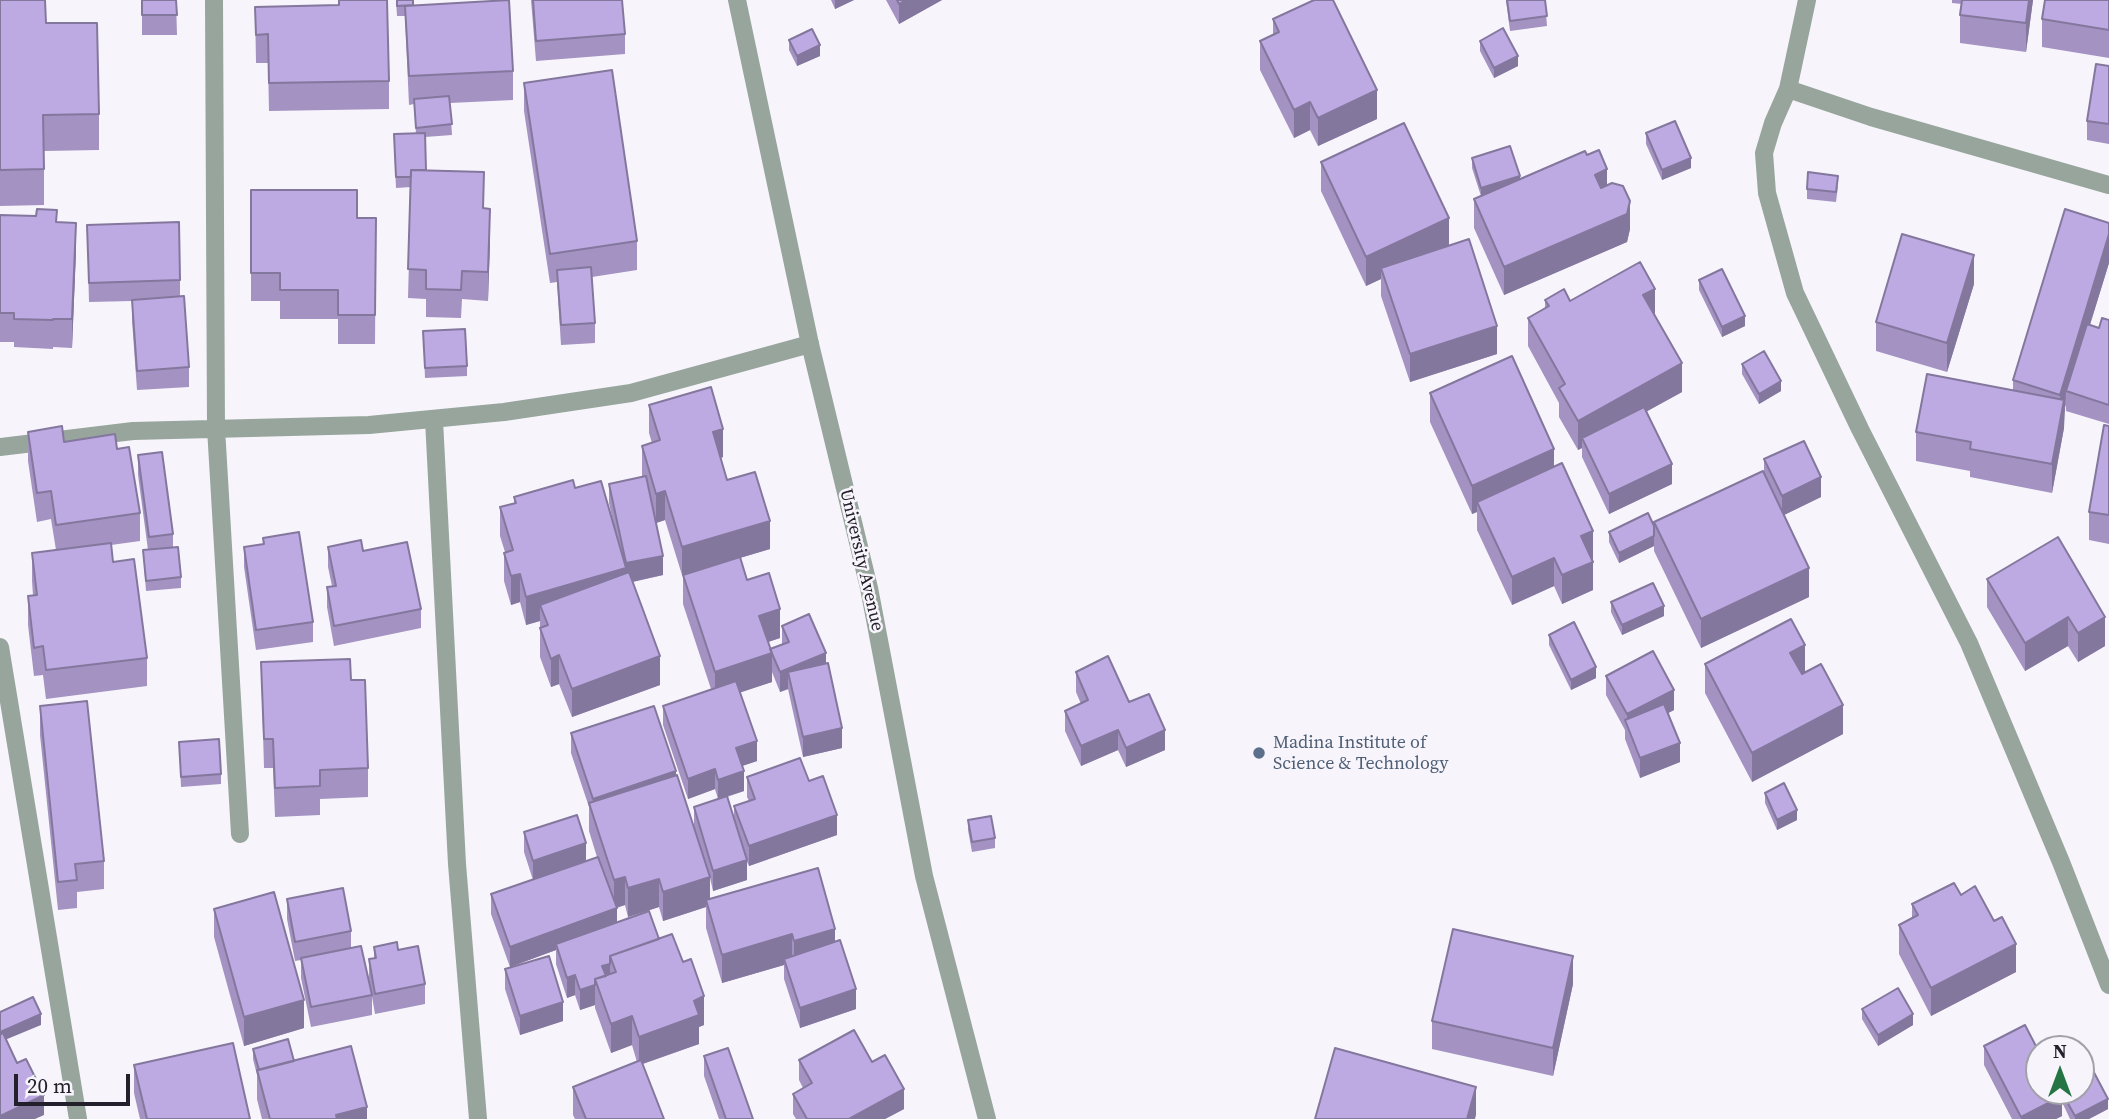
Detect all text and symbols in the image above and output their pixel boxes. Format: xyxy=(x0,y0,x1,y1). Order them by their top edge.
street label: University Avenue xyxy=(834,487,888,633)
place label: Madina Institute of Science & Technology xyxy=(1273,732,1449,774)
marker: Madina Institute of Science & Technology xyxy=(1251,745,1267,761)
north arrow xyxy=(2025,1035,2095,1105)
text: N xyxy=(2053,1038,2067,1064)
scale bar xyxy=(18,1060,133,1104)
text: 20 m xyxy=(27,1071,72,1100)

